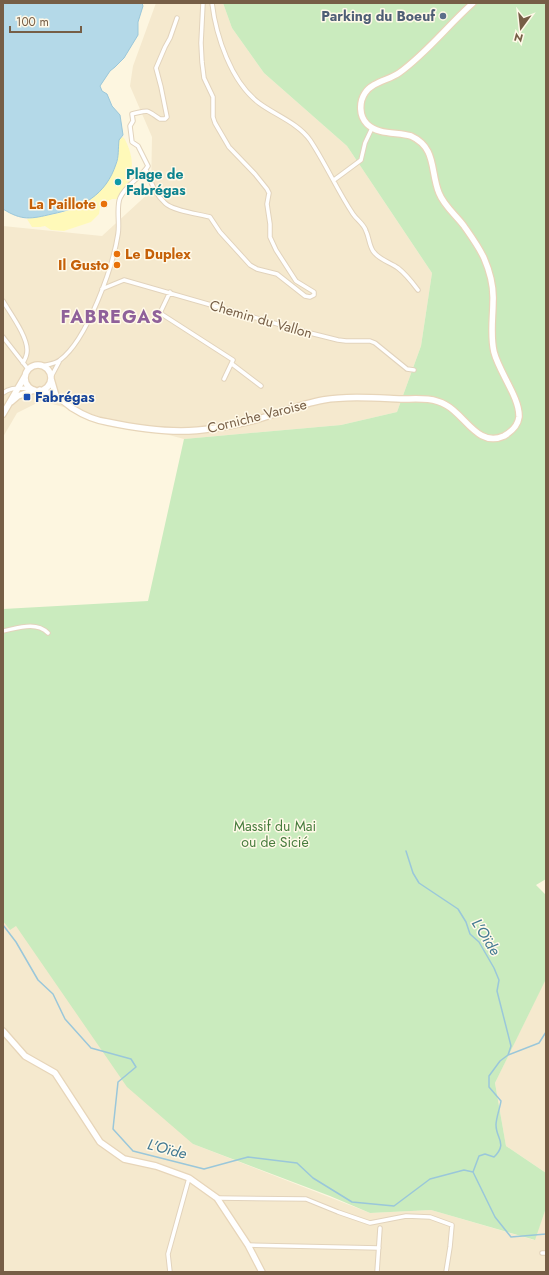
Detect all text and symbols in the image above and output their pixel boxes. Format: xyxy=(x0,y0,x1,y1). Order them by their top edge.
place label: Parking du Boeuf xyxy=(321,6,436,26)
scale bar xyxy=(10,8,81,34)
north arrow xyxy=(501,8,541,48)
marker: Parking du Boeuf xyxy=(438,11,448,21)
text: 100 m xyxy=(16,13,49,31)
text: N xyxy=(512,29,525,47)
place label: Plage de Fabrégas xyxy=(126,164,186,200)
marker: Plage de Fabrégas xyxy=(113,177,123,187)
place label: La Paillote xyxy=(29,194,96,214)
marker: La Paillote xyxy=(99,199,109,209)
place label: Le Duplex xyxy=(125,244,191,264)
marker: Le Duplex xyxy=(112,249,122,259)
place label: Il Gusto xyxy=(58,255,109,275)
marker: Il Gusto xyxy=(112,260,122,270)
street label: Chemin du Vallon xyxy=(207,295,315,343)
district label: FABREGAS xyxy=(61,304,163,330)
place label: Fabrégas xyxy=(35,387,95,407)
marker: Fabrégas xyxy=(22,392,32,402)
street label: Corniche Varoise xyxy=(205,394,309,438)
park label: Massif du Mai ou de Sicié xyxy=(234,816,316,852)
water label: L'Oïde xyxy=(466,914,506,960)
water label: L'Oïde xyxy=(145,1133,190,1165)

